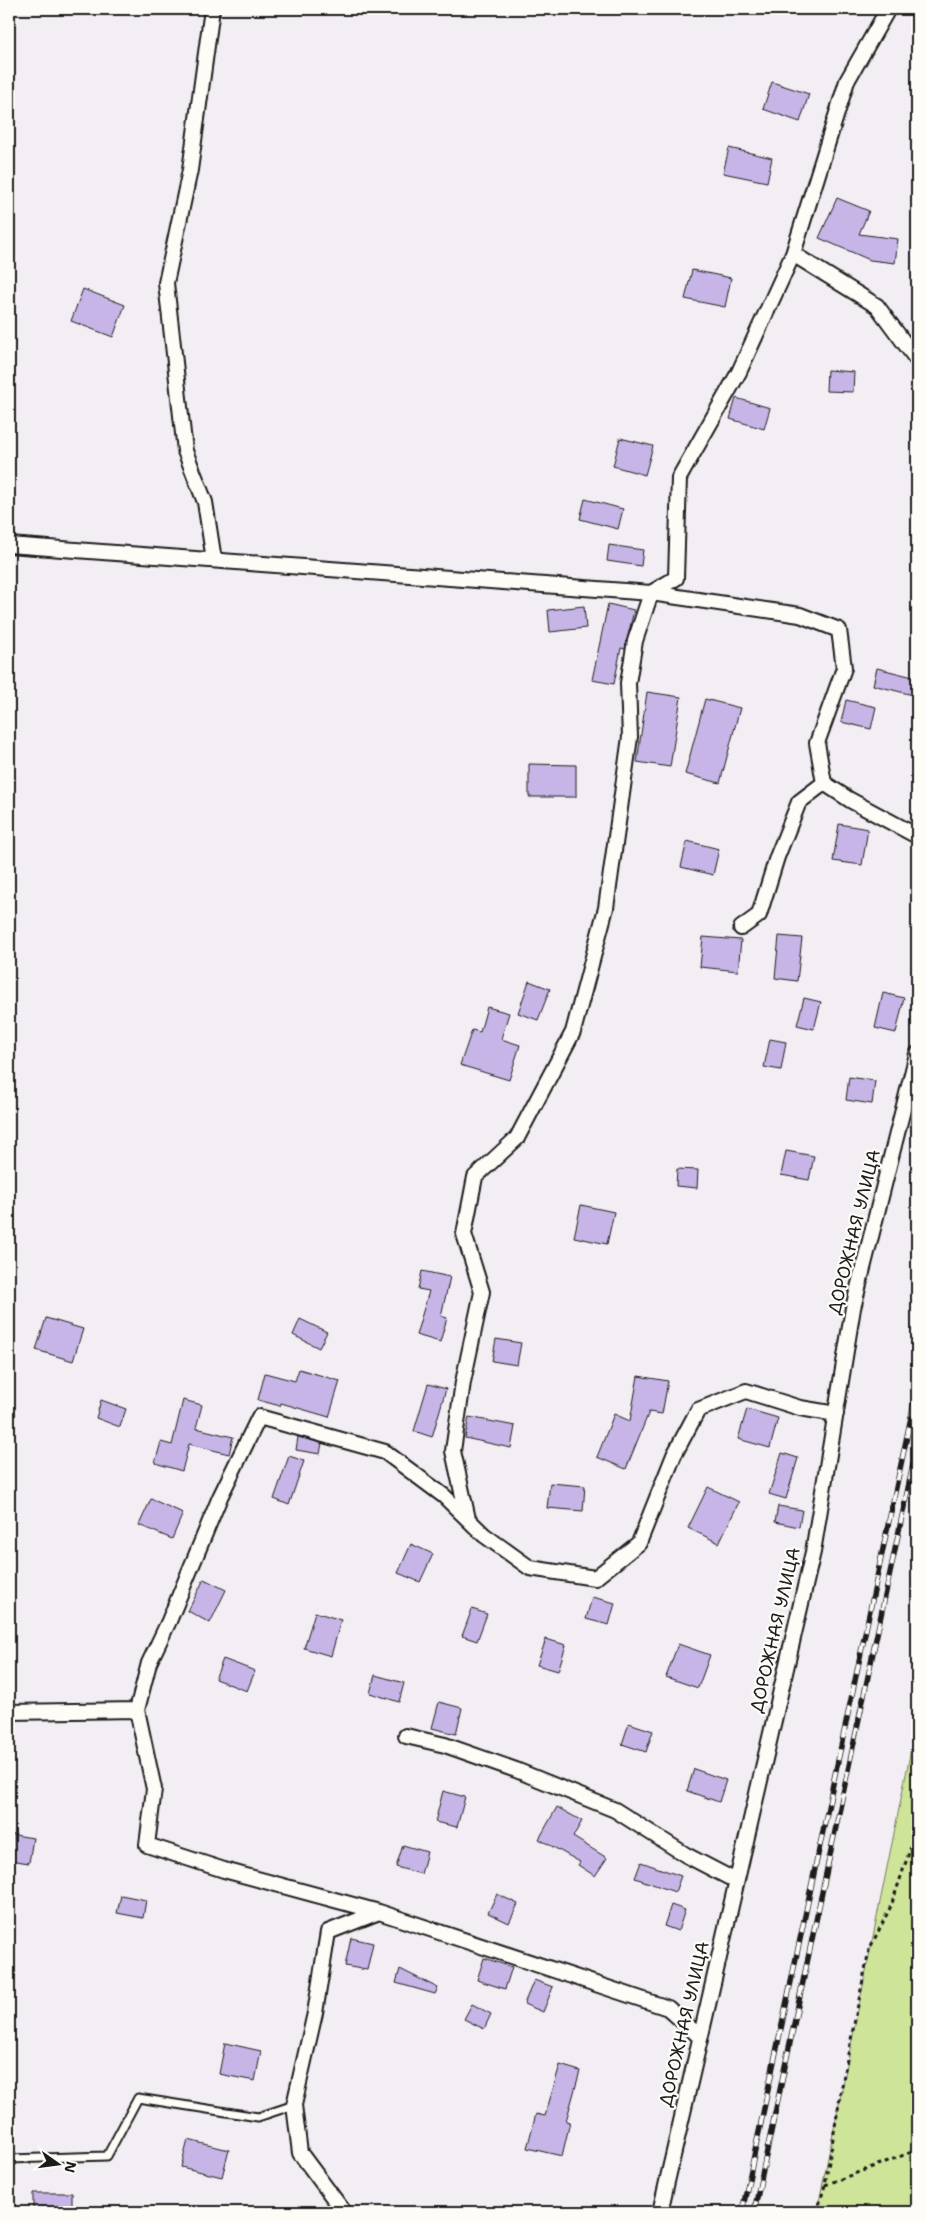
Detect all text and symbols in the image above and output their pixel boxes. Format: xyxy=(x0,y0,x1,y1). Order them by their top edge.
street label: ДОРОЖНАЯ УЛИЦА xyxy=(822,1147,886,1317)
street label: ДОРОЖНАЯ УЛИЦА xyxy=(744,1545,806,1715)
street label: ДОРОЖНАЯ УЛИЦА xyxy=(653,1939,715,2109)
north arrow xyxy=(32,2138,82,2188)
text: N xyxy=(61,2160,81,2175)

